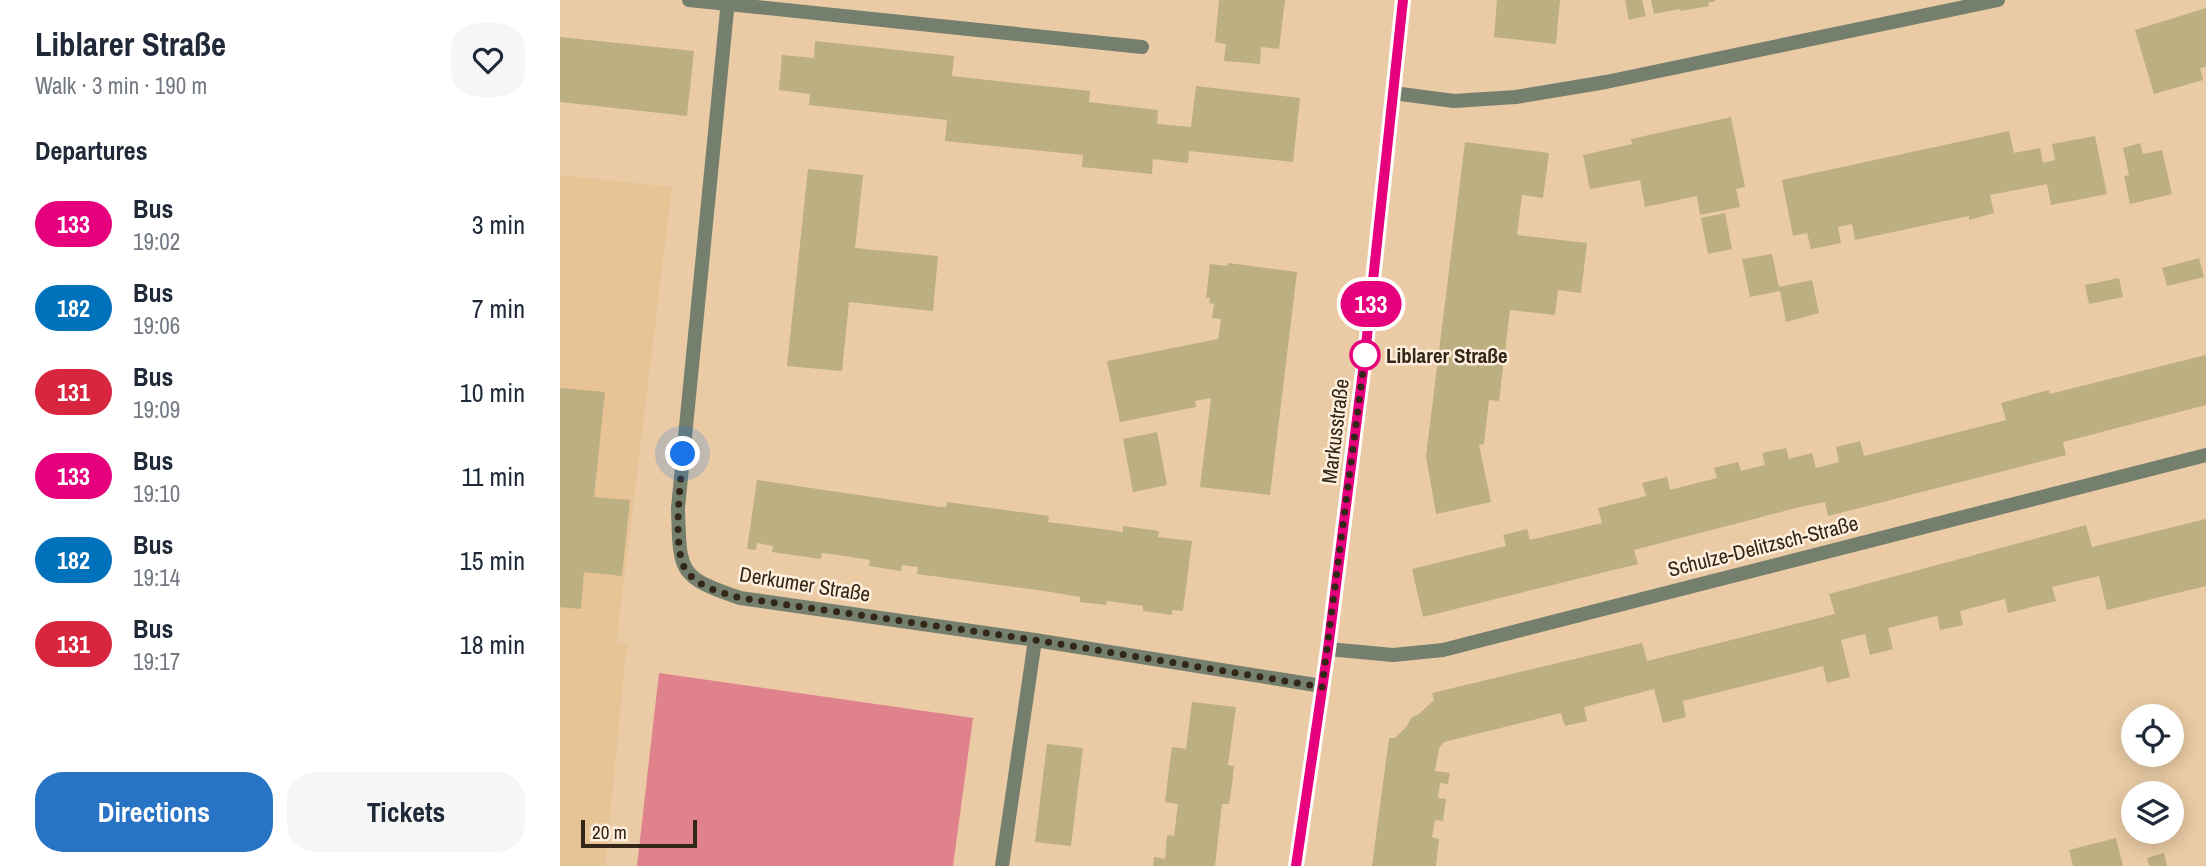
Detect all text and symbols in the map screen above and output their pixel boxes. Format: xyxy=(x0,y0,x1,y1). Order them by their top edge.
text: Liblarer Straße xyxy=(35,22,226,66)
button: heart xyxy=(451,23,525,97)
text: Walk · 3 min · 190 m xyxy=(35,70,207,101)
text: Departures xyxy=(35,133,148,168)
text: Bus xyxy=(133,191,173,226)
text: 3 min xyxy=(472,207,525,242)
text: 133 xyxy=(57,208,90,240)
text: 19:02 xyxy=(133,226,180,257)
text: Bus xyxy=(133,275,173,310)
line badge: 133 xyxy=(1331,281,1411,327)
text: 133 xyxy=(1355,288,1387,320)
text: 7 min xyxy=(472,291,525,326)
text: 182 xyxy=(57,292,90,324)
text: 19:06 xyxy=(133,310,180,341)
marker: Liblarer Straße xyxy=(1350,340,1380,370)
place label: Liblarer Straße xyxy=(1386,341,1508,370)
text: Bus xyxy=(133,359,173,394)
text: 10 min xyxy=(460,375,525,410)
text: 131 xyxy=(57,376,90,408)
street label: Markusstraße xyxy=(1314,377,1356,485)
text: 19:09 xyxy=(133,394,180,425)
your location xyxy=(665,436,700,471)
text: Bus xyxy=(133,443,173,478)
text: 11 min xyxy=(461,459,525,494)
text: 133 xyxy=(57,460,90,492)
text: 19:10 xyxy=(133,478,180,509)
street label: Schulze-Delitzsch-Straße xyxy=(1665,508,1861,584)
text: Bus xyxy=(133,527,173,562)
text: 15 min xyxy=(460,543,525,578)
text: 182 xyxy=(57,544,90,576)
street label: Derkumer Straße xyxy=(738,559,872,609)
text: 19:14 xyxy=(133,562,180,593)
text: Bus xyxy=(133,611,173,646)
text: 18 min xyxy=(460,627,525,662)
text: 131 xyxy=(57,628,90,660)
text: 19:17 xyxy=(133,646,180,677)
map controls xyxy=(2121,704,2184,844)
button: locate xyxy=(2121,704,2184,767)
button: Directions xyxy=(35,772,273,852)
button: Tickets xyxy=(287,772,525,852)
button: layers xyxy=(2121,781,2184,844)
scale bar xyxy=(581,817,696,849)
text: 20 m xyxy=(592,819,627,845)

